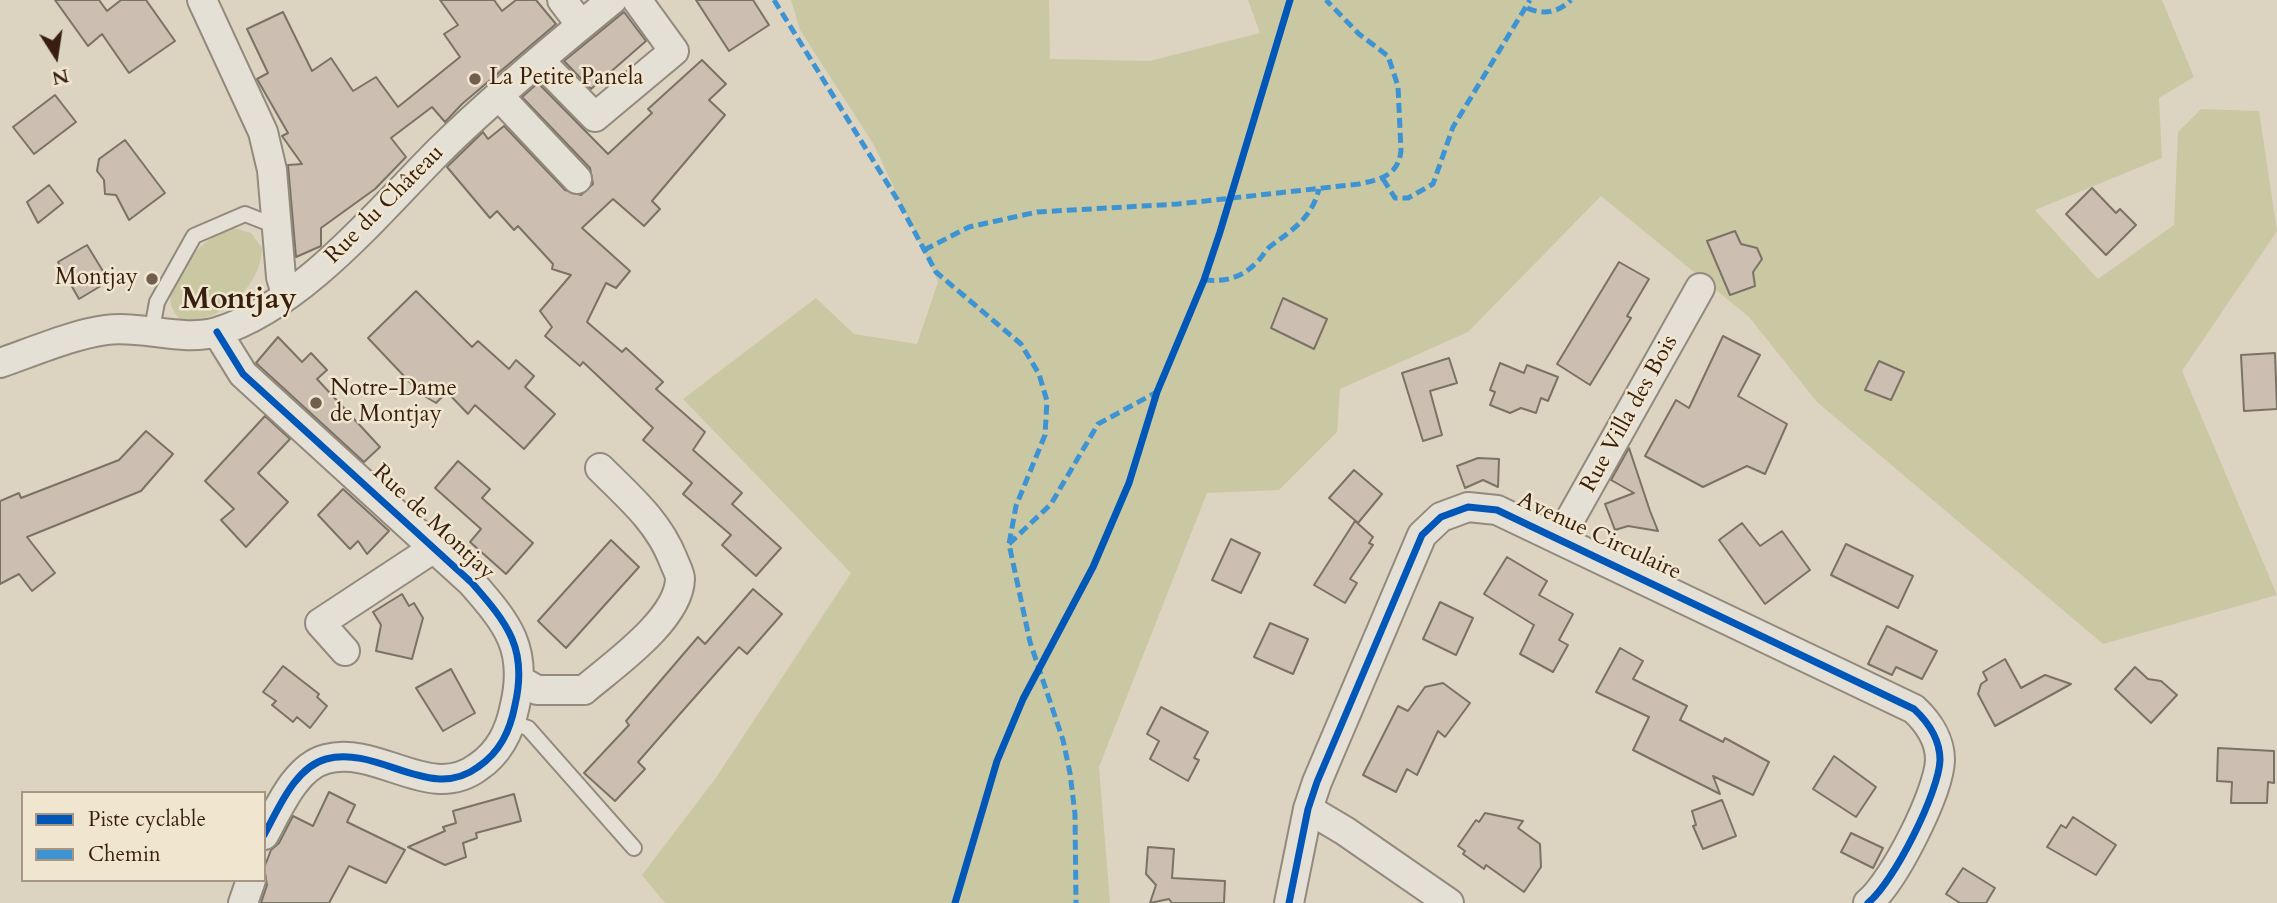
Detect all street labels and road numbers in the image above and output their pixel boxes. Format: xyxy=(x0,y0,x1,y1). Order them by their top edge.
street label: Rue du Château xyxy=(320,140,450,270)
street label: Rue Villa des Bois xyxy=(1575,331,1685,497)
street label: Rue de Montjay xyxy=(366,459,500,587)
street label: Avenue Circulaire xyxy=(1513,487,1685,587)

